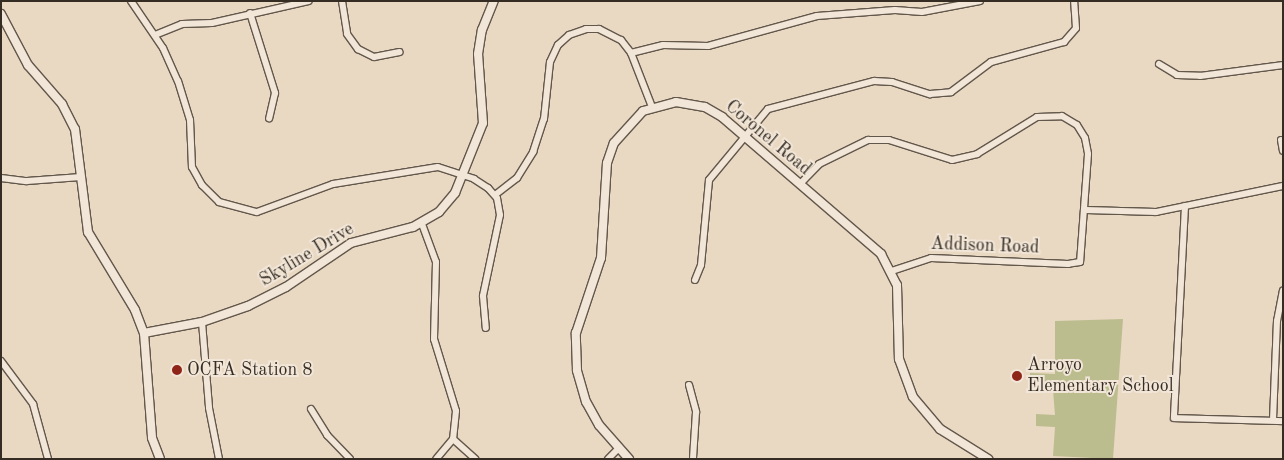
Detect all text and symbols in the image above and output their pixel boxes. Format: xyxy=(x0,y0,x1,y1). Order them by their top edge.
street label: Coronel Road xyxy=(721,96,815,180)
street label: Skyline Drive xyxy=(256,218,358,292)
street label: Addison Road xyxy=(930,233,1040,259)
place label: Arroyo Elementary School xyxy=(1027,355,1174,398)
place label: OCFA Station 8 xyxy=(187,359,313,381)
marker: OCFA Station 8 xyxy=(171,364,183,376)
marker: Arroyo Elementary School xyxy=(1011,370,1023,382)

